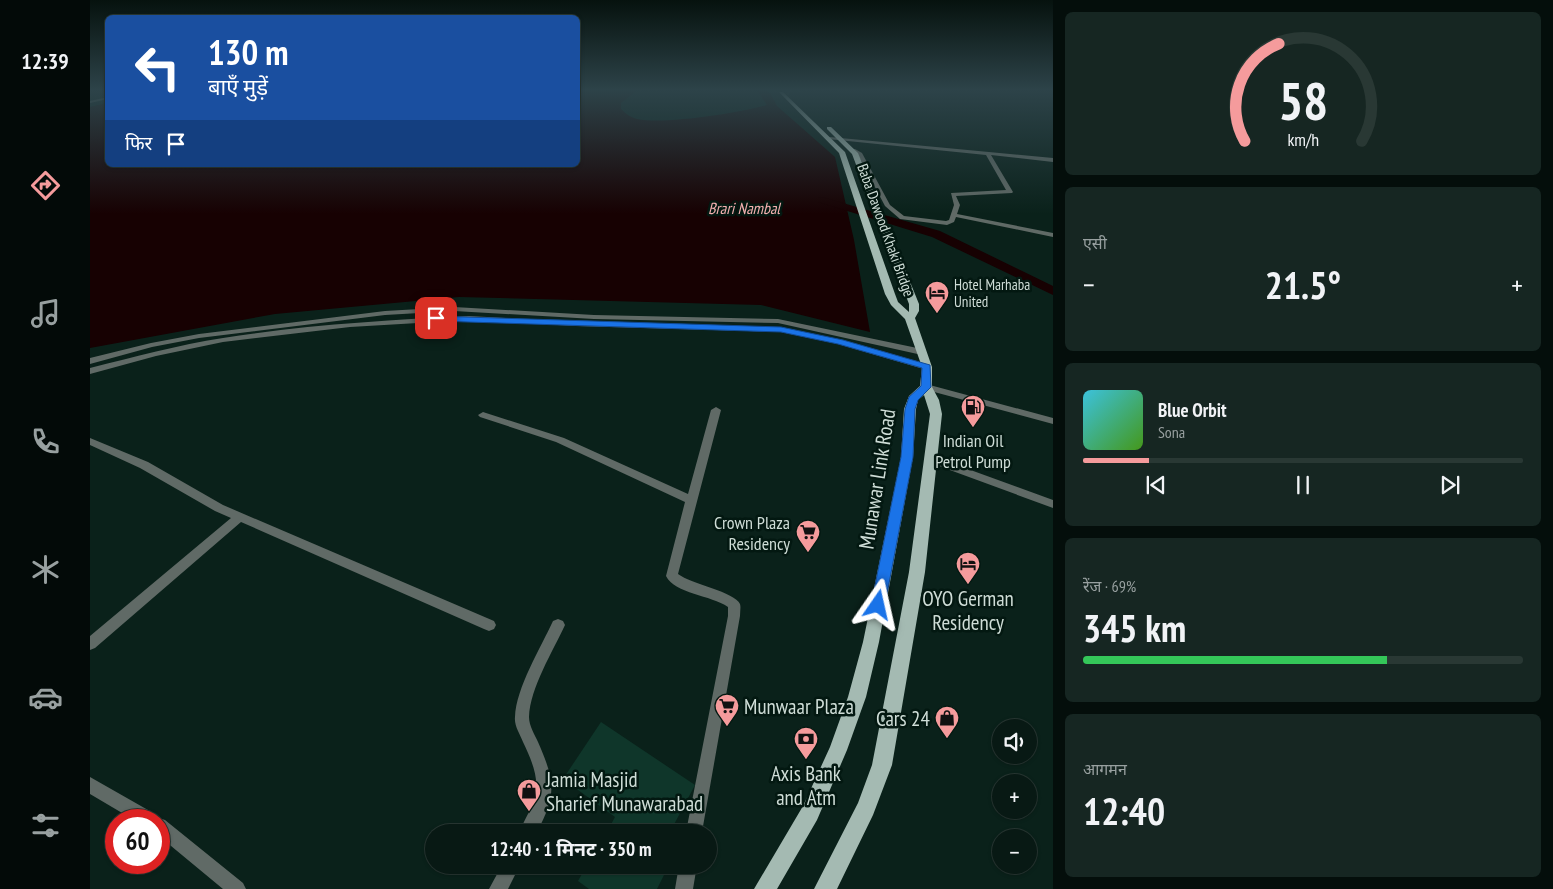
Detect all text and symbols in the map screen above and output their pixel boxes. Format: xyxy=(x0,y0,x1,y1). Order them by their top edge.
text: 130 m xyxy=(208,29,289,75)
icon: left xyxy=(125,35,190,100)
text: 12:39 xyxy=(21,47,69,75)
text: 58 xyxy=(1278,67,1328,134)
text: बाएँ मुड़ें xyxy=(208,73,268,101)
text: km/h xyxy=(1287,128,1319,151)
icon: arrive xyxy=(162,130,190,158)
text: फिर xyxy=(125,131,152,155)
street label: Baba Dawood Khaki Bridge xyxy=(853,161,919,299)
icon: directions xyxy=(28,168,63,203)
water label: Brari Nambal xyxy=(708,198,781,218)
text: एसी xyxy=(1083,233,1107,253)
text: 21.5° xyxy=(1265,260,1341,309)
text: − xyxy=(1083,266,1095,303)
text: + xyxy=(1511,266,1523,303)
place label: Hotel Marhaba United xyxy=(954,275,1030,311)
hotel icon: Hotel Marhaba United xyxy=(924,280,950,314)
icon: music xyxy=(28,296,63,331)
pin xyxy=(415,297,457,339)
icon: arrive xyxy=(422,304,450,332)
fuel station icon: Indian Oil Petrol Pump xyxy=(960,394,986,428)
text: Blue Orbit xyxy=(1158,398,1227,422)
street label: Munawar Link Road xyxy=(853,407,901,551)
text: Sona xyxy=(1158,422,1185,442)
icon: phone xyxy=(28,424,63,459)
place label: Indian Oil Petrol Pump xyxy=(935,429,1011,473)
icon: previous xyxy=(1142,471,1170,499)
icon: pause xyxy=(1289,471,1317,499)
icon: next xyxy=(1436,471,1464,499)
place label: Crown Plaza Residency xyxy=(714,511,790,555)
supermarket icon: Crown Plaza Residency xyxy=(795,519,821,553)
hotel icon: OYO German Residency xyxy=(955,551,981,585)
icon: climate xyxy=(28,552,63,587)
text: रेंज · 69% xyxy=(1083,576,1136,596)
position arrow xyxy=(851,578,903,630)
place label: OYO German Residency xyxy=(922,585,1014,636)
text: 345 km xyxy=(1083,603,1186,652)
icon: car xyxy=(28,680,63,715)
supermarket icon: Munwaar Plaza xyxy=(714,693,740,727)
place label: Munwaar Plaza xyxy=(744,693,854,720)
place label: Cars 24 xyxy=(876,705,931,732)
shop icon: Cars 24 xyxy=(934,705,960,739)
map controls xyxy=(992,719,1037,874)
button: sound xyxy=(992,719,1037,764)
bank icon: Axis Bank and Atm xyxy=(793,726,819,760)
text: आगमन xyxy=(1083,759,1127,779)
place label: Axis Bank and Atm xyxy=(771,760,841,811)
place label: Jamia Masjid Sharief Munawarabad xyxy=(545,766,703,817)
button: + xyxy=(992,774,1037,819)
shop icon: Jamia Masjid Sharief Munawarabad xyxy=(516,778,542,812)
text: 12:40 xyxy=(1083,786,1165,835)
icon: filters xyxy=(28,808,63,843)
speed limit sign: 60 xyxy=(105,809,170,874)
button: − xyxy=(992,829,1037,874)
text: 12:40 · 1 मिनट · 350 m xyxy=(490,837,652,861)

